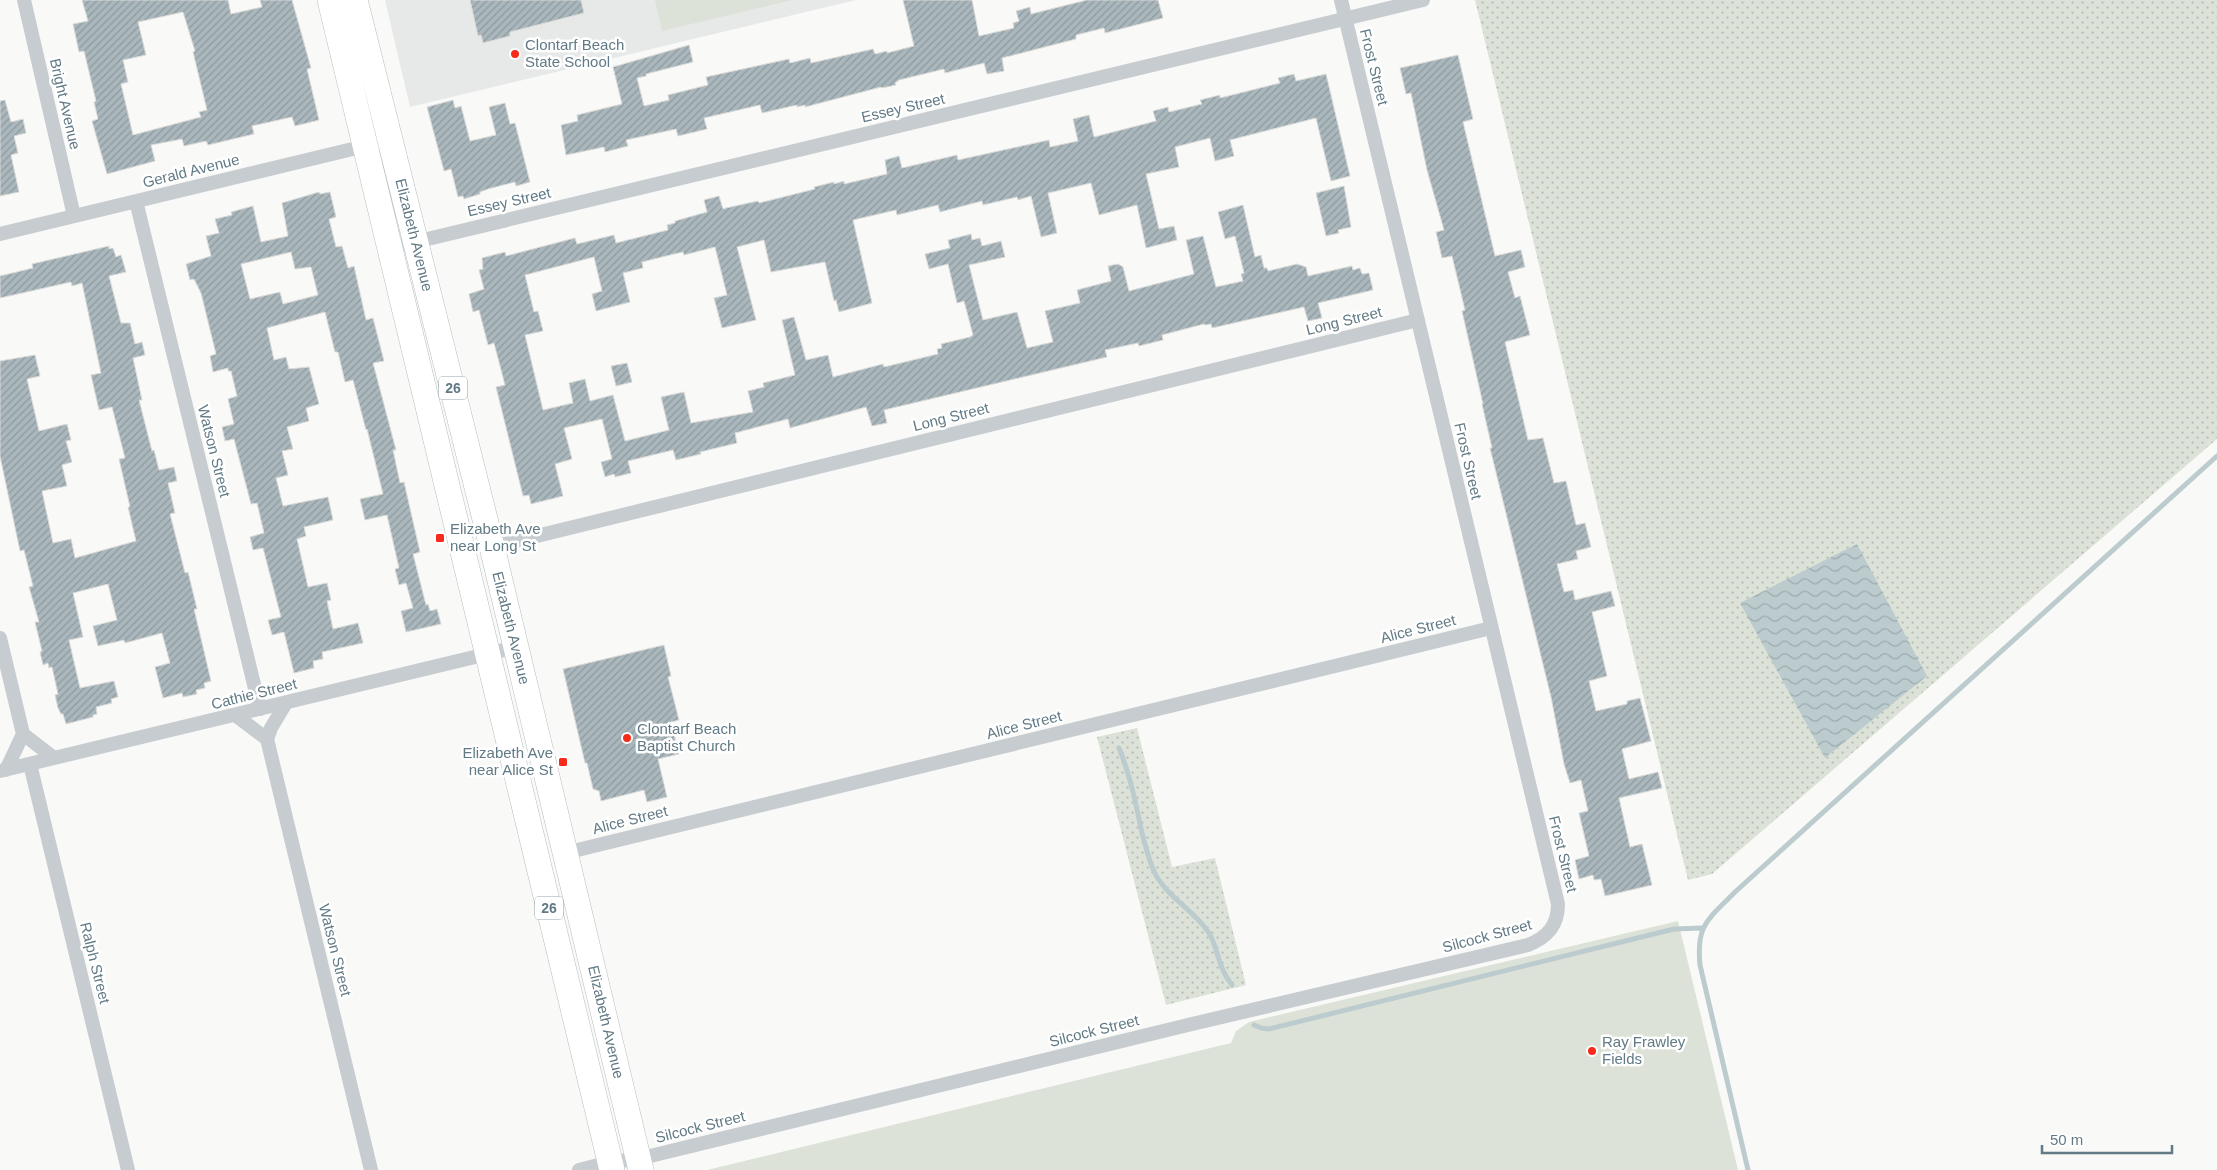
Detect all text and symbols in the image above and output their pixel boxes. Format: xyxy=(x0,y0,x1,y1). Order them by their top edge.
street label: Frost Street xyxy=(1357,27,1392,108)
place label: Clontarf Beach State School xyxy=(525,36,624,70)
marker: Clontarf Beach State School xyxy=(509,48,521,60)
street label: Bright Avenue xyxy=(47,57,84,151)
street label: Essey Street xyxy=(860,89,947,125)
street label: Gerald Avenue xyxy=(141,150,241,191)
street label: Elizabeth Avenue xyxy=(392,177,437,293)
street label: Essey Street xyxy=(466,183,553,219)
street label: Long Street xyxy=(1304,303,1384,338)
road number: 26 xyxy=(439,376,467,399)
street label: Long Street xyxy=(911,399,991,434)
street label: Watson Street xyxy=(195,403,234,500)
street label: Frost Street xyxy=(1451,421,1486,502)
place label: Elizabeth Ave near Long St xyxy=(450,520,541,554)
marker: Elizabeth Ave near Long St xyxy=(434,532,446,544)
street label: Elizabeth Avenue xyxy=(489,570,534,686)
street label: Alice Street xyxy=(1379,611,1458,646)
street label: Cathie Street xyxy=(209,674,299,712)
street label: Alice Street xyxy=(985,707,1064,742)
place label: Clontarf Beach Baptist Church xyxy=(637,720,736,754)
marker: Clontarf Beach Baptist Church xyxy=(621,732,633,744)
place label: Elizabeth Ave near Alice St xyxy=(462,744,554,778)
marker: Elizabeth Ave near Alice St xyxy=(557,756,569,768)
street label: Alice Street xyxy=(591,802,670,837)
street label: Frost Street xyxy=(1546,814,1581,895)
road number: 26 xyxy=(535,896,563,920)
street label: Watson Street xyxy=(316,902,355,999)
street label: Silcock Street xyxy=(1440,915,1534,956)
street label: Ralph Street xyxy=(77,920,114,1006)
street label: Elizabeth Avenue xyxy=(585,964,628,1080)
street label: Silcock Street xyxy=(1047,1011,1141,1050)
place label: Ray Frawley Fields xyxy=(1602,1033,1686,1067)
marker: Ray Frawley Fields xyxy=(1586,1045,1598,1057)
street label: Silcock Street xyxy=(653,1107,747,1146)
scale bar xyxy=(2042,1122,2172,1154)
text: 50 m xyxy=(2050,1131,2083,1148)

